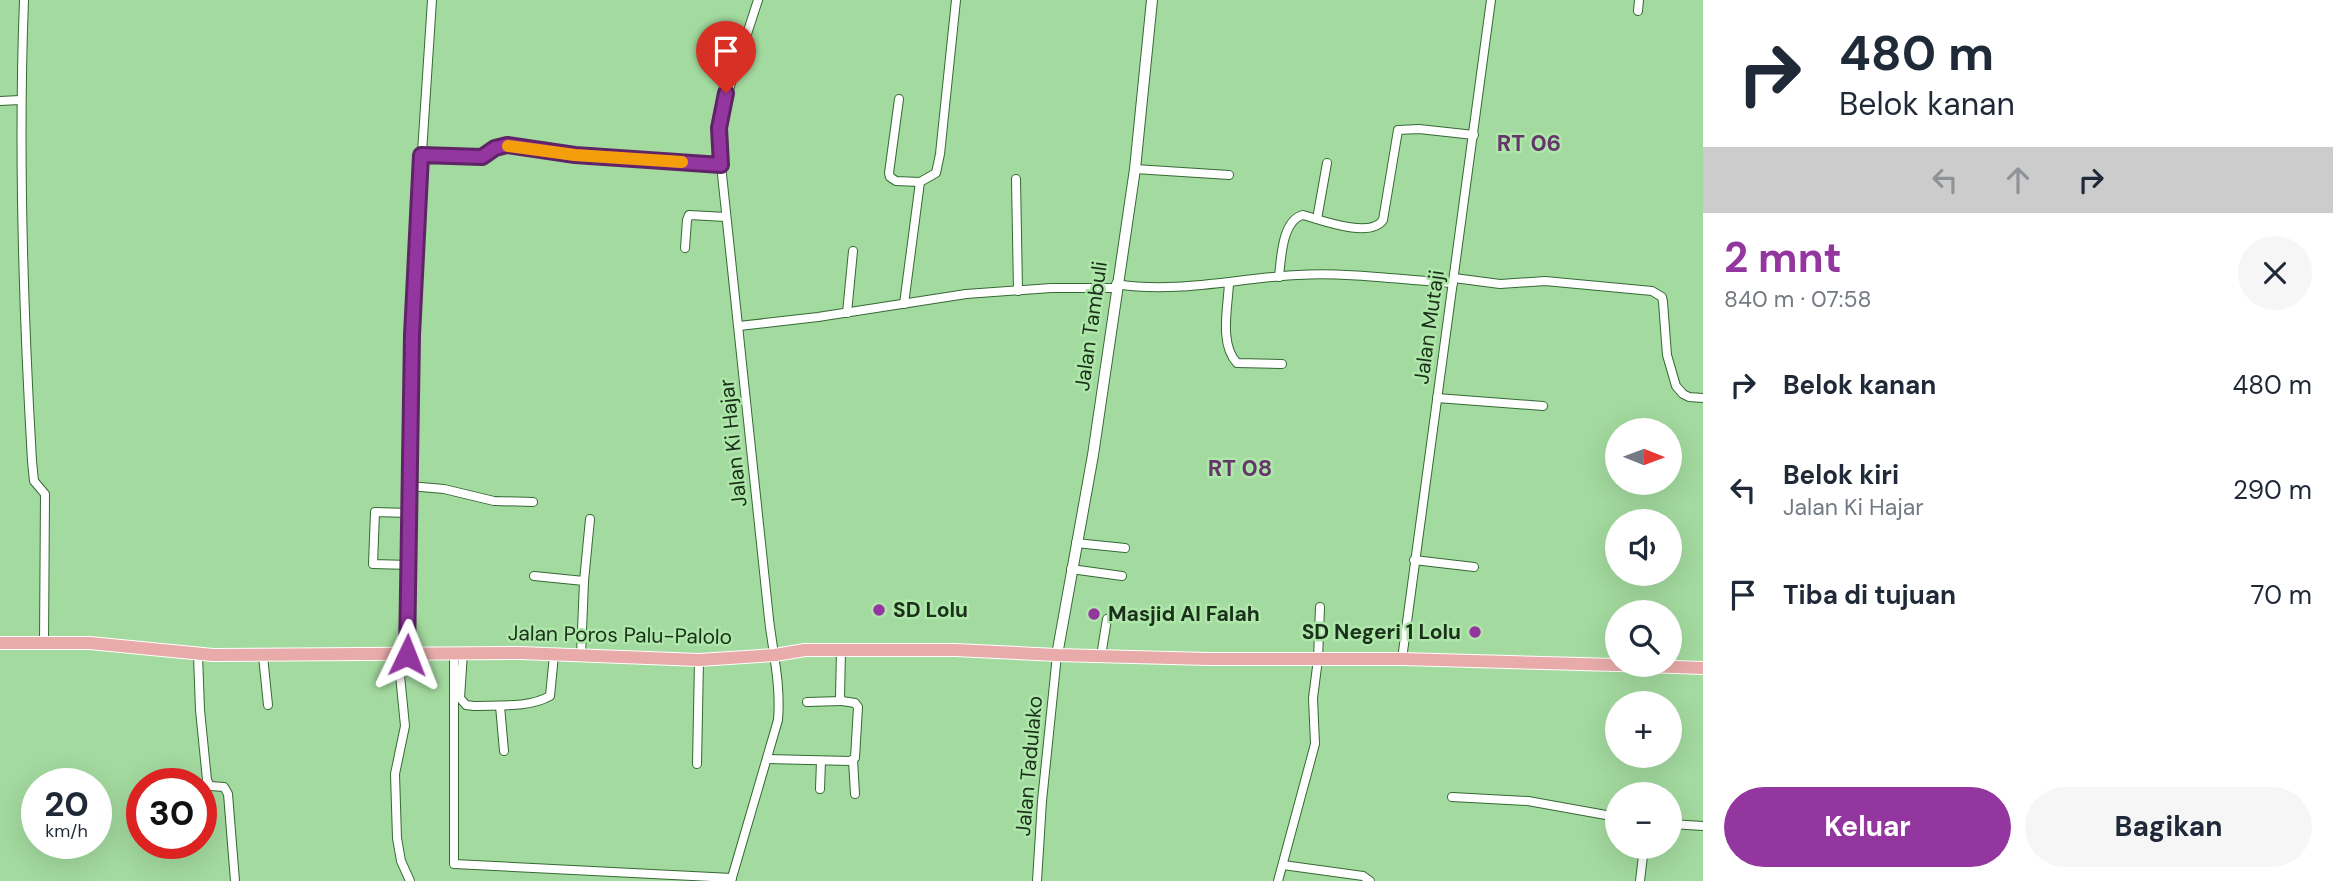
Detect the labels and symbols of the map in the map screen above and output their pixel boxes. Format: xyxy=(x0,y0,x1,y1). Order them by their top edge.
pin xyxy=(696,21,756,93)
district label: RT 06 xyxy=(1497,128,1561,158)
street label: Jalan Tambuli xyxy=(1068,259,1114,393)
street label: Jalan Mutaji xyxy=(1407,268,1451,386)
street label: Jalan Ki Hajar xyxy=(712,377,754,508)
north arrow xyxy=(1605,418,1682,495)
district label: RT 08 xyxy=(1208,453,1272,483)
place label: SD Lolu xyxy=(893,596,968,624)
place label: Masjid Al Falah xyxy=(1108,600,1260,628)
marker: SD Lolu xyxy=(871,602,887,618)
marker: Masjid Al Falah xyxy=(1086,606,1102,622)
position arrow xyxy=(370,618,444,692)
place label: SD Negeri 1 Lolu xyxy=(1302,618,1461,646)
street label: Jalan Poros Palu-Palolo xyxy=(508,619,732,651)
marker: SD Negeri 1 Lolu xyxy=(1467,624,1483,640)
street label: Jalan Tadulako xyxy=(1009,695,1049,837)
speed limit sign: 30 xyxy=(126,768,217,859)

